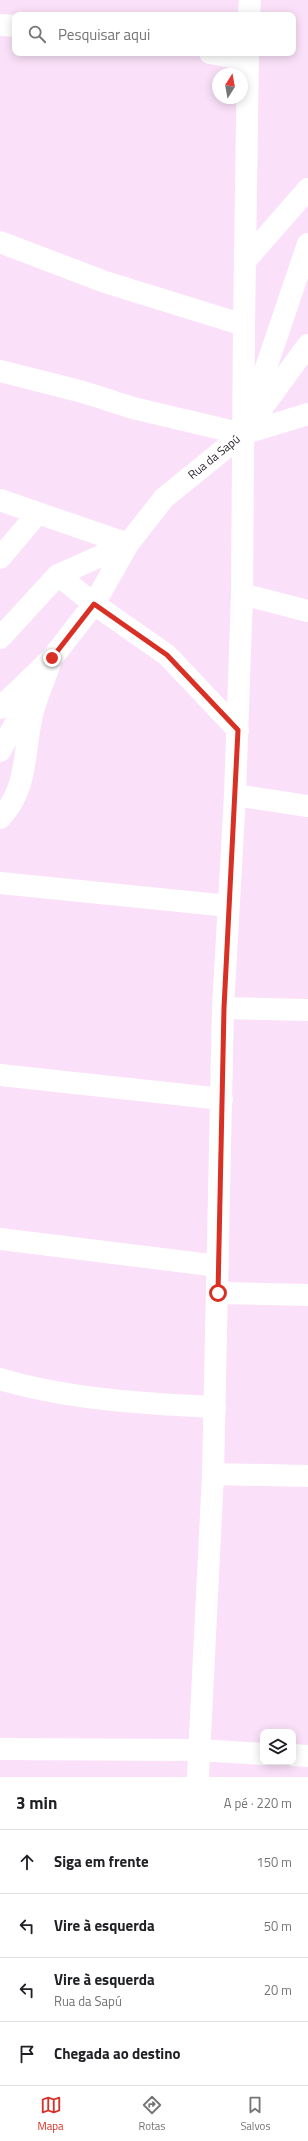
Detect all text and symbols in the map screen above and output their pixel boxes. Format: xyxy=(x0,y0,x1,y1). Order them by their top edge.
search box xyxy=(12,12,296,56)
icon: search xyxy=(26,23,48,45)
text: Pesquisar aqui xyxy=(58,23,150,46)
north arrow xyxy=(212,68,248,104)
street label: Rua da Sapú xyxy=(183,430,244,484)
route end xyxy=(43,649,61,667)
route start xyxy=(209,1284,227,1302)
map controls xyxy=(260,1729,296,1765)
button: layers xyxy=(260,1729,296,1765)
text: 3 min xyxy=(16,1790,57,1816)
text: A pé · 220 m xyxy=(224,1793,292,1813)
text: Siga em frente xyxy=(54,1850,149,1873)
icon: ahead xyxy=(16,1851,38,1873)
text: 150 m xyxy=(256,1852,292,1872)
text: Vire à esquerda xyxy=(54,1914,155,1937)
icon: left xyxy=(16,1915,38,1937)
text: 50 m xyxy=(264,1916,292,1936)
text: Vire à esquerda xyxy=(54,1968,155,1991)
icon: left xyxy=(16,1979,38,2001)
text: 20 m xyxy=(264,1980,292,2000)
text: Rua da Sapú xyxy=(54,1991,122,2011)
text: Chegada ao destino xyxy=(54,2042,180,2065)
icon: arrive xyxy=(16,2043,38,2065)
tab: Mapa xyxy=(37,2094,64,2134)
tab: Rotas xyxy=(138,2094,165,2134)
tab: Salvos xyxy=(240,2094,271,2134)

